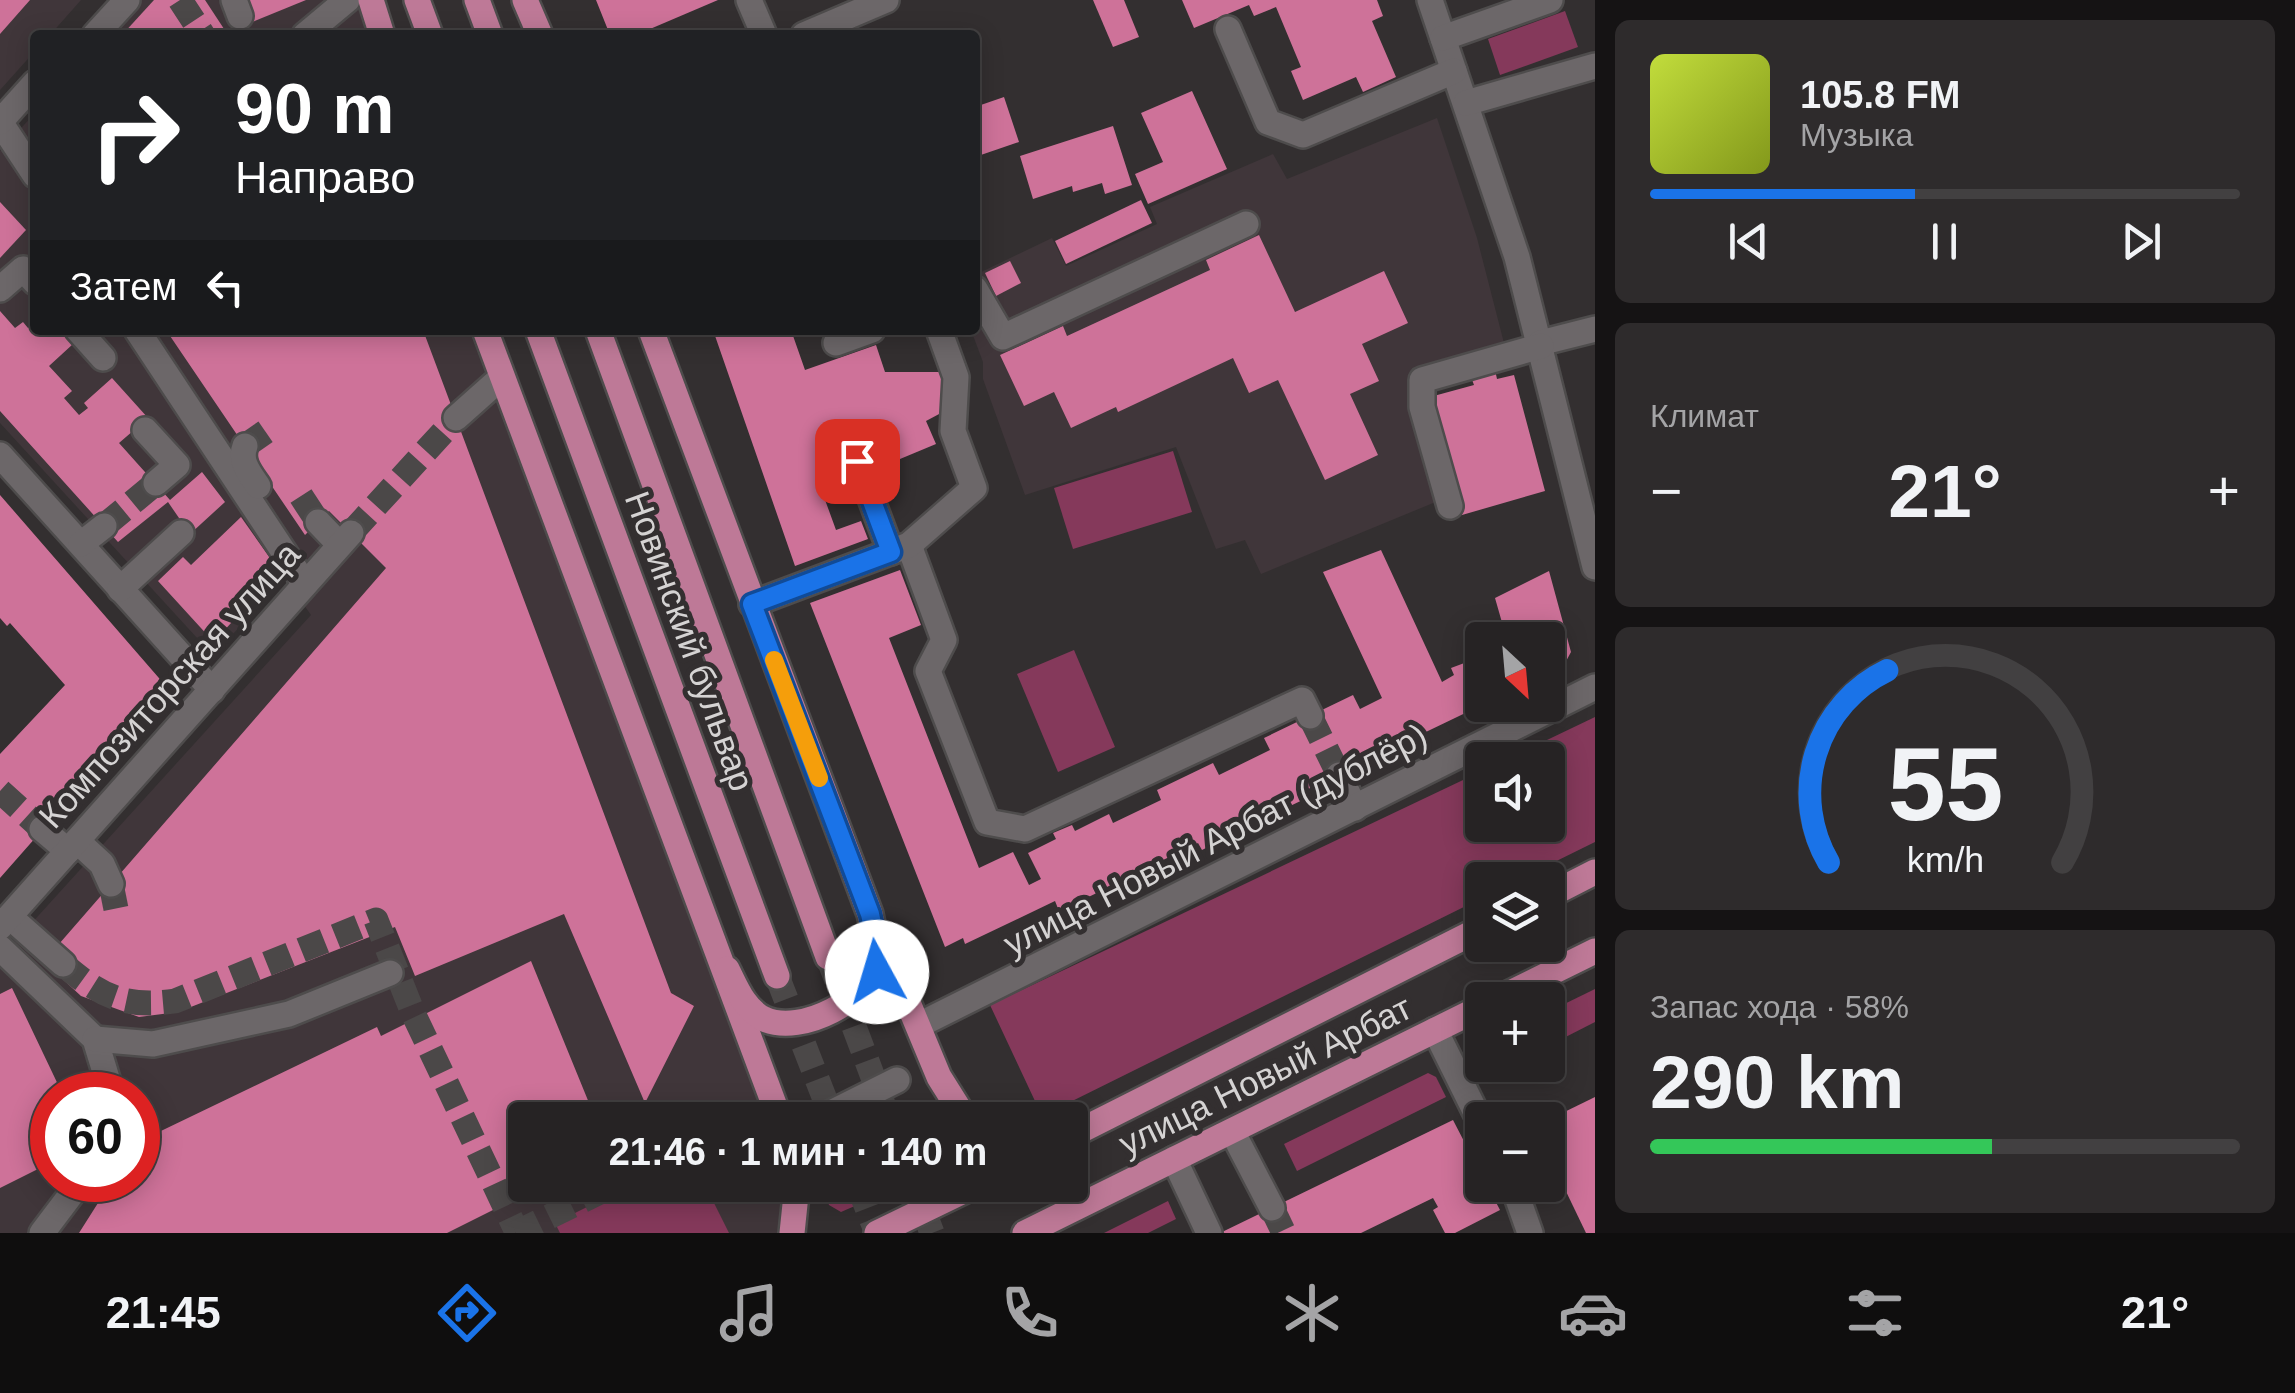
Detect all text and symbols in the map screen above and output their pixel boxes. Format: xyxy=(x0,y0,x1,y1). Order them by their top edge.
icon: right xyxy=(70,70,200,200)
text: 90 m xyxy=(235,70,395,148)
text: 105.8 FM xyxy=(1800,74,1961,116)
text: Музыка xyxy=(1800,117,1913,153)
text: Направо xyxy=(235,152,415,203)
icon: previous xyxy=(1721,214,1776,269)
icon: pause xyxy=(1917,214,1972,269)
icon: next xyxy=(2114,214,2169,269)
icon: left xyxy=(198,260,253,315)
text: Затем xyxy=(70,266,178,308)
text: Климат xyxy=(1650,398,1759,434)
pin xyxy=(815,419,900,504)
icon: arrive xyxy=(830,434,885,489)
text: 21° xyxy=(1888,449,2002,533)
text: − xyxy=(1650,460,1682,522)
text: + xyxy=(2208,460,2240,522)
street label: Новинский бульвар xyxy=(618,486,762,796)
street label: Композиторская улица xyxy=(31,534,308,836)
north arrow xyxy=(1465,622,1565,722)
map controls xyxy=(1465,622,1565,1202)
street label: улица Новый Арбат (дублёр) xyxy=(997,715,1433,963)
text: 55 xyxy=(1887,726,2003,842)
button: sound xyxy=(1465,742,1565,842)
text: km/h xyxy=(1906,840,1984,880)
button: layers xyxy=(1465,862,1565,962)
position arrow xyxy=(825,920,929,1024)
button: + xyxy=(1465,982,1565,1082)
street label: улица Новый Арбат xyxy=(1112,987,1418,1163)
text: Запас хода · 58% xyxy=(1650,989,1909,1025)
text: 290 km xyxy=(1650,1040,1904,1124)
speed limit sign: 60 xyxy=(30,1072,160,1202)
button: − xyxy=(1465,1102,1565,1202)
text: 21:46 · 1 мин · 140 m xyxy=(609,1131,987,1173)
icon: directions xyxy=(432,1278,502,1348)
icon: music xyxy=(714,1278,784,1348)
icon: phone xyxy=(995,1278,1065,1348)
icon: climate xyxy=(1277,1278,1347,1348)
icon: car xyxy=(1558,1278,1628,1348)
icon: filters xyxy=(1840,1278,1910,1348)
text: 21:45 xyxy=(106,1287,221,1338)
text: 21° xyxy=(2121,1287,2189,1338)

